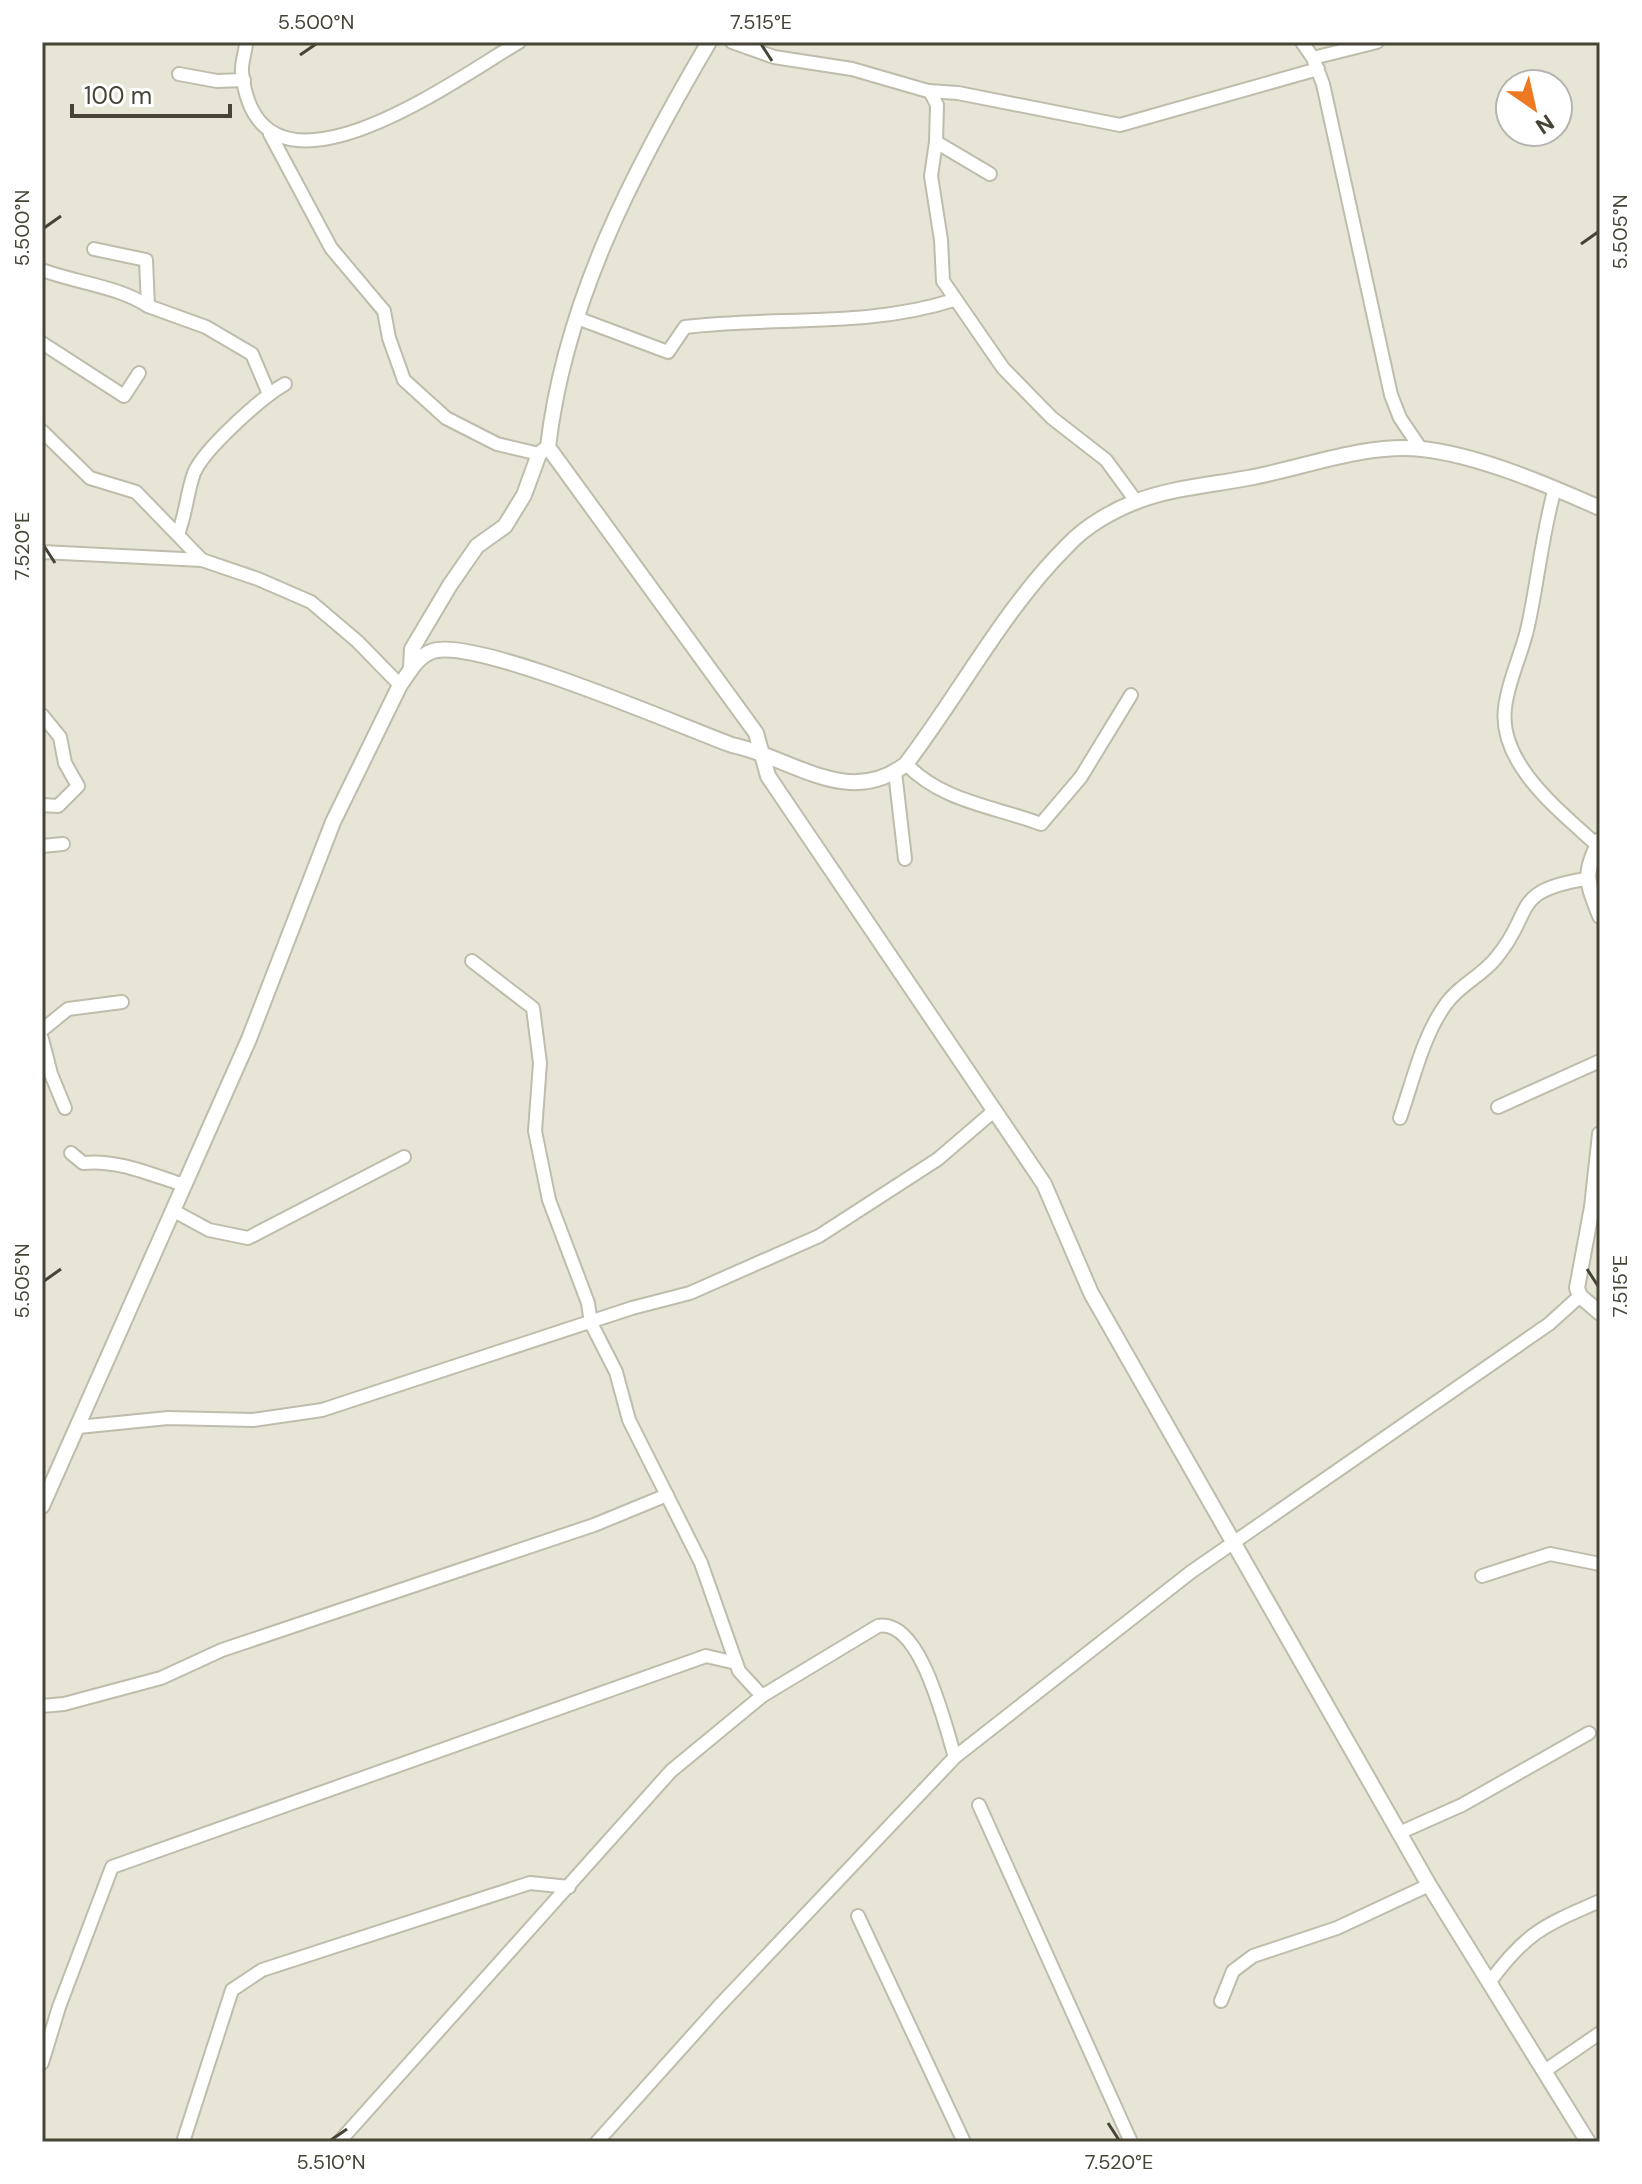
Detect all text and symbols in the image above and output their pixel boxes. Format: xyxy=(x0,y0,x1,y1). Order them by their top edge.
text: 5.500°N xyxy=(278,9,354,35)
text: 7.515°E xyxy=(730,9,792,35)
scale bar xyxy=(72,68,230,118)
north arrow xyxy=(1494,68,1574,148)
text: 100 m xyxy=(84,80,152,111)
text: N xyxy=(1530,108,1560,141)
text: 5.500°N xyxy=(9,190,35,266)
text: 5.505°N xyxy=(1607,195,1633,269)
text: 7.520°E xyxy=(9,512,35,580)
text: 5.505°N xyxy=(9,1244,35,1318)
text: 7.515°E xyxy=(1607,1255,1633,1317)
text: 5.510°N xyxy=(297,2149,365,2175)
text: 7.520°E xyxy=(1085,2149,1153,2175)

